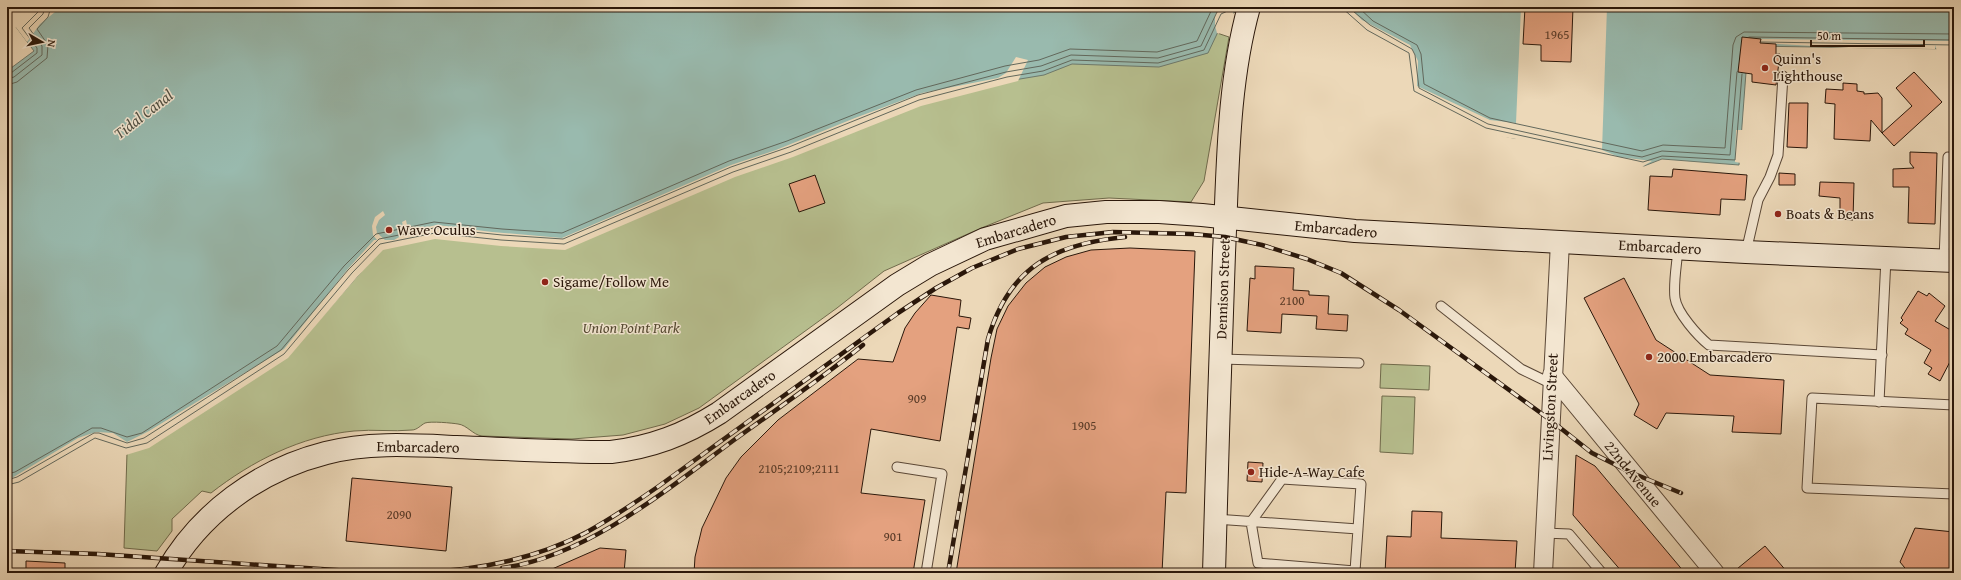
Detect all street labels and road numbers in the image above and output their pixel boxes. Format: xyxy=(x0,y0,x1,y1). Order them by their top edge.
street label: Embarcadero xyxy=(973,208,1059,253)
street label: Embarcadero xyxy=(1294,214,1379,243)
street label: Embarcadero xyxy=(1618,234,1702,259)
street label: Dennison Street xyxy=(1210,238,1235,340)
street label: Livingston Street xyxy=(1536,352,1563,461)
street label: Embarcadero xyxy=(700,364,780,429)
street label: Embarcadero xyxy=(376,435,460,458)
street label: 22nd Avenue xyxy=(1600,436,1667,511)

